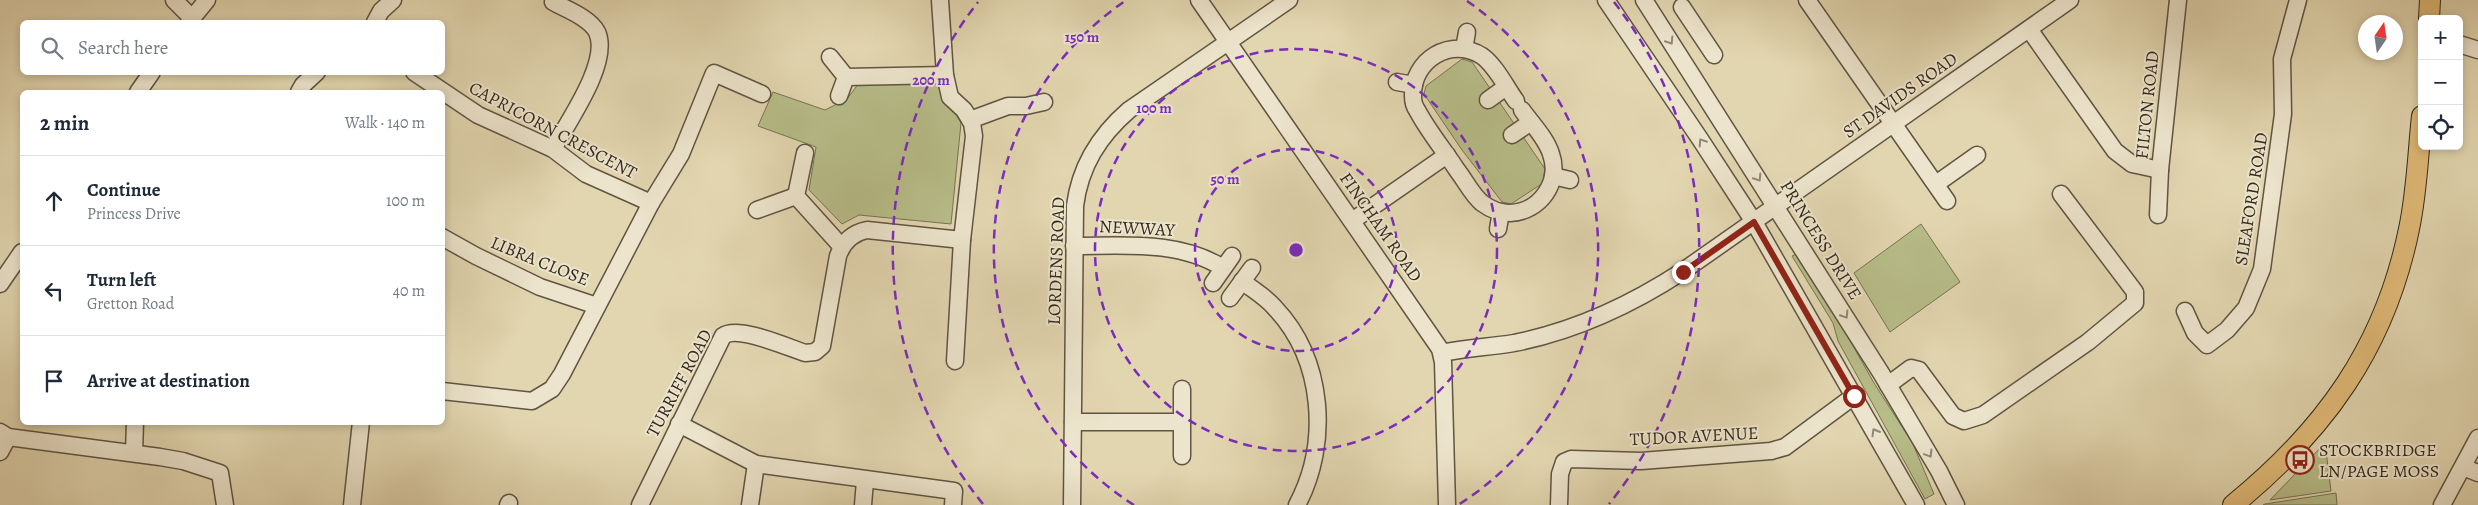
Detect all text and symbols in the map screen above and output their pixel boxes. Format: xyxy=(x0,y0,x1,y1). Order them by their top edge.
north arrow xyxy=(2358,15,2403,60)
map controls xyxy=(2418,15,2463,150)
button: + xyxy=(2418,15,2463,60)
search box xyxy=(20,20,445,75)
text: 150 m xyxy=(1065,27,1100,47)
icon: search xyxy=(38,34,66,62)
text: Search here xyxy=(78,35,168,61)
one-way arrow xyxy=(1664,35,1673,45)
street label: ST DAVIDS ROAD xyxy=(1838,47,1962,143)
street label: FILTON ROAD xyxy=(2129,50,2165,160)
button: − xyxy=(2418,60,2463,105)
text: 200 m xyxy=(912,70,950,90)
street label: CAPRICORN CRESCENT xyxy=(465,76,641,185)
text: 100 m xyxy=(1136,98,1172,118)
button: locate xyxy=(2418,105,2463,150)
text: 2 min xyxy=(40,109,89,137)
text: Walk · 140 m xyxy=(345,112,425,134)
street label: SLEAFORD ROAD xyxy=(2229,131,2273,267)
one-way arrow xyxy=(1699,138,1709,147)
street label: FINCHAM ROAD xyxy=(1334,167,1428,287)
text: 50 m xyxy=(1210,169,1240,189)
one-way arrow xyxy=(1752,172,1761,181)
street label: PRINCESS DRIVE xyxy=(1775,176,1867,304)
text: Continue xyxy=(87,177,161,203)
icon: ahead xyxy=(40,187,68,215)
text: 100 m xyxy=(386,190,425,212)
street label: LORDENS ROAD xyxy=(1042,197,1070,325)
text: Princess Drive xyxy=(87,203,181,225)
street label: NEWWAY xyxy=(1098,214,1177,242)
street label: LIBRA CLOSE xyxy=(487,230,593,292)
centre of rings xyxy=(1287,241,1305,259)
route end xyxy=(1672,261,1695,284)
text: Turn left xyxy=(87,267,156,293)
icon: left xyxy=(40,277,68,305)
text: 40 m xyxy=(393,280,425,302)
text: Gretton Road xyxy=(87,293,174,315)
one-way arrow xyxy=(1838,310,1848,319)
street label: TURRIFF ROAD xyxy=(641,325,717,441)
icon: arrive xyxy=(40,367,68,395)
text: Arrive at destination xyxy=(87,368,250,394)
route start xyxy=(1843,385,1866,408)
street label: TUDOR AVENUE xyxy=(1629,421,1759,451)
one-way arrow xyxy=(1871,429,1881,438)
place label: STOCKBRIDGE LN/PAGE MOSS xyxy=(2319,438,2439,483)
bus stop icon: STOCKBRIDGE LN/PAGE MOSS xyxy=(2285,445,2315,475)
one-way arrow xyxy=(1922,449,1932,458)

